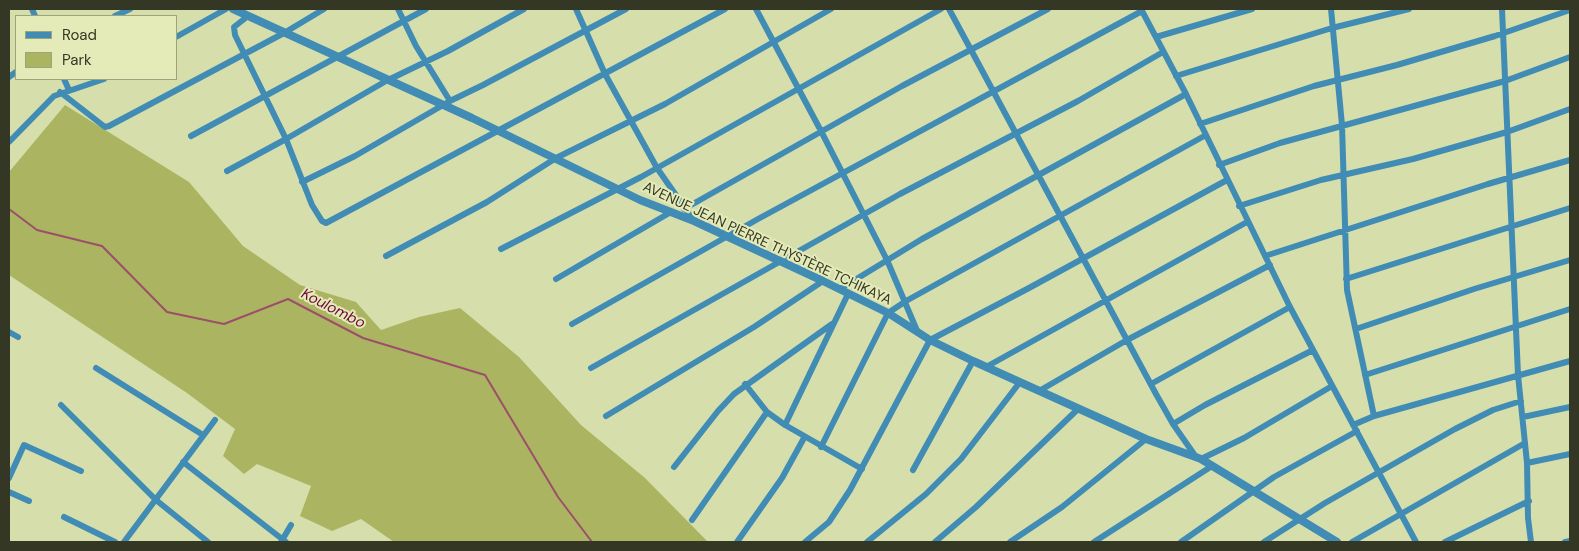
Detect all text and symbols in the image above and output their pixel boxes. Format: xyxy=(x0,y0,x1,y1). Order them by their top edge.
legend xyxy=(15,15,178,80)
text: Road xyxy=(62,25,97,45)
text: Park xyxy=(62,50,92,70)
street label: AVENUE JEAN PIERRE THYSTÈRE TCHIKAYA xyxy=(640,179,894,309)
water label: Koulombo xyxy=(298,285,368,333)

